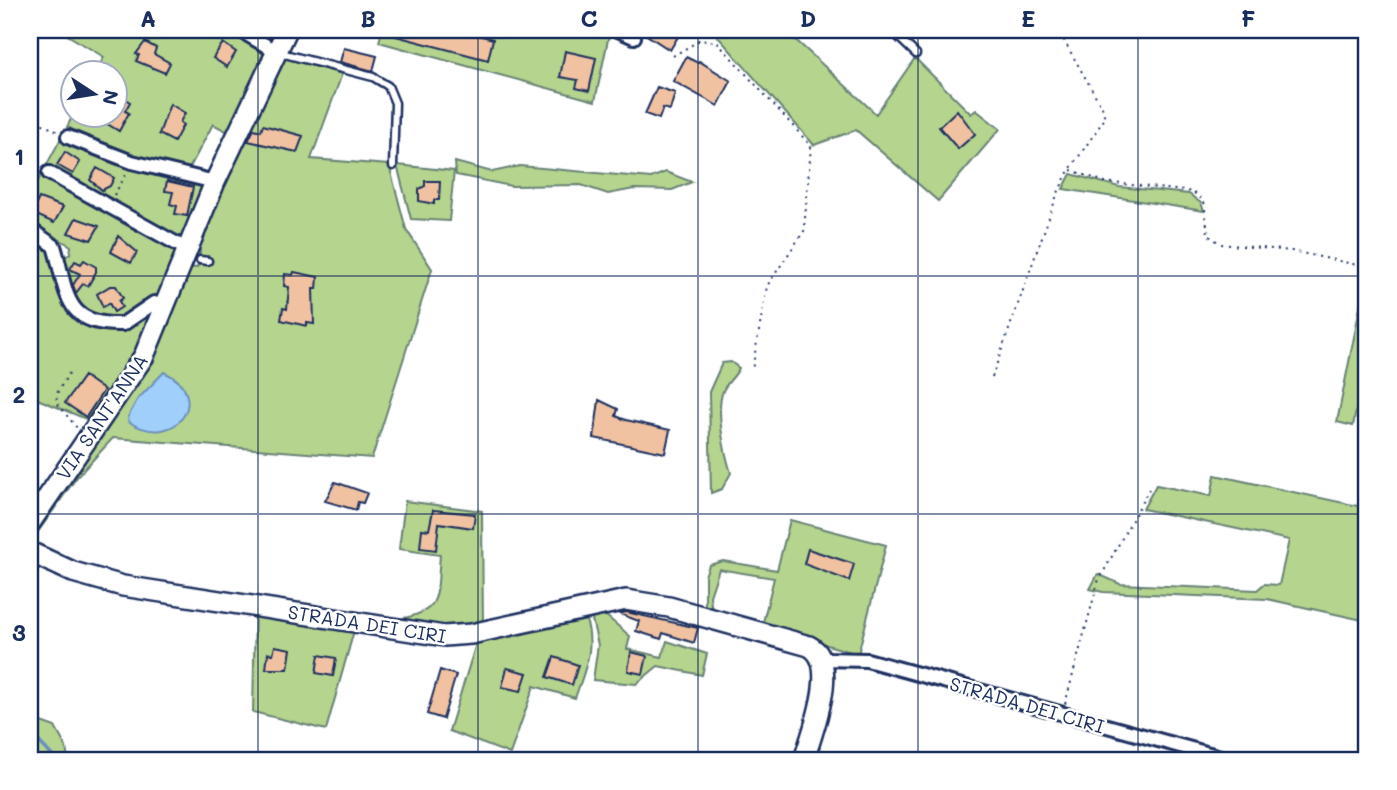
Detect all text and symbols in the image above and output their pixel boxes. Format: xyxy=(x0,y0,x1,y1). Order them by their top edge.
text: A xyxy=(140,3,156,33)
text: B xyxy=(360,3,376,33)
text: C xyxy=(580,3,598,33)
text: D xyxy=(800,3,816,33)
text: E xyxy=(1021,3,1035,33)
text: F xyxy=(1241,3,1255,33)
north arrow xyxy=(60,60,130,130)
text: N xyxy=(97,88,125,107)
text: 1 xyxy=(14,141,24,171)
street label: VIA SANT'ANNA xyxy=(50,349,153,485)
text: 2 xyxy=(13,379,25,409)
street label: STRADA DEI CIRI xyxy=(286,599,448,648)
text: 3 xyxy=(12,617,26,647)
street label: STRADA DEI CIRI xyxy=(947,671,1107,739)

